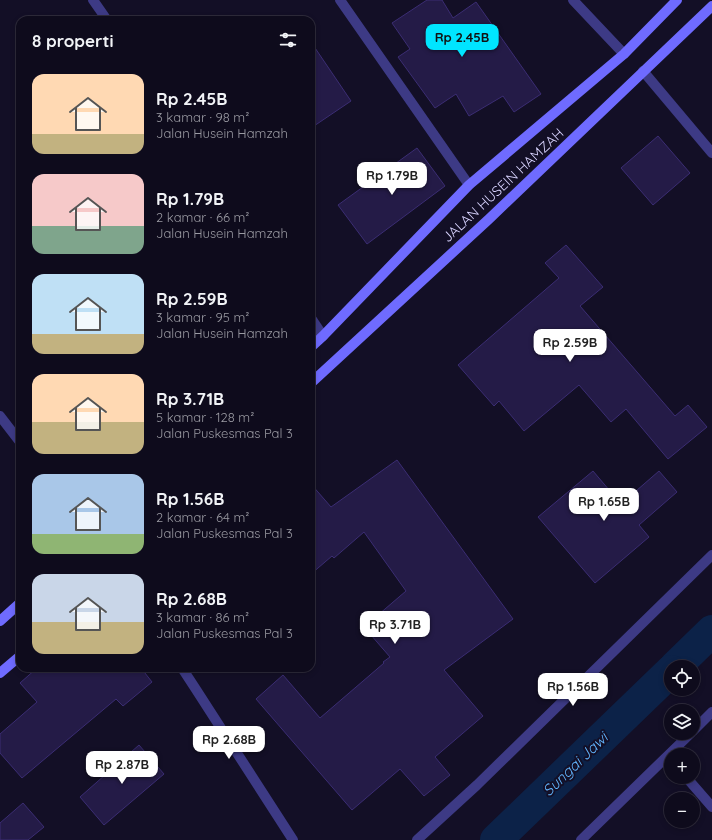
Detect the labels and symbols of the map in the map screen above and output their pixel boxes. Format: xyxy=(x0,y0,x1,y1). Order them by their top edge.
pin: Rp 2.45B xyxy=(421,24,503,58)
street label: JALAN HUSEIN HAMZAH xyxy=(439,124,567,246)
pin: Rp 1.79B xyxy=(351,162,433,196)
pin: Rp 2.59B xyxy=(529,329,611,363)
pin: Rp 1.65B xyxy=(563,488,645,522)
pin: Rp 3.71B xyxy=(354,611,436,645)
pin: Rp 1.56B xyxy=(532,673,614,707)
pin: Rp 2.68B xyxy=(188,726,270,760)
water label: Sungai Jawi xyxy=(538,727,613,800)
pin: Rp 2.87B xyxy=(81,751,163,785)

